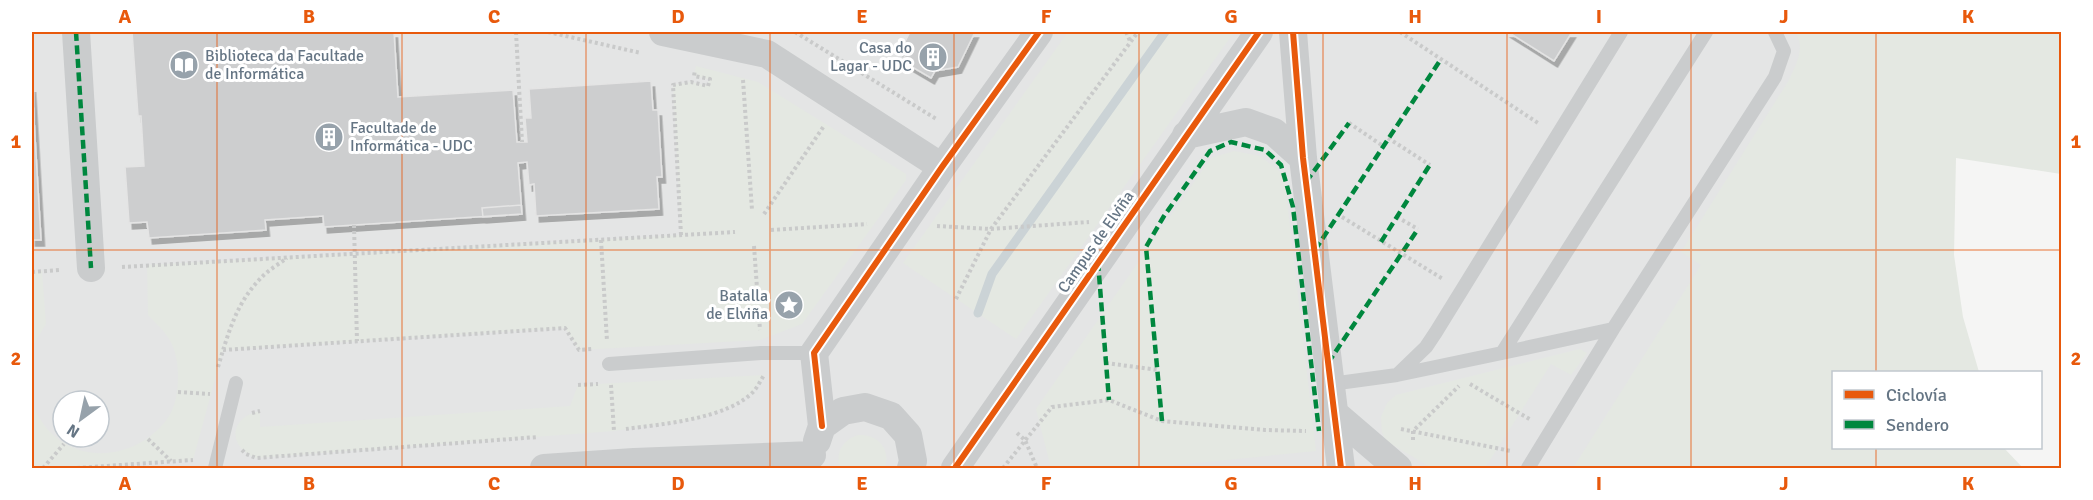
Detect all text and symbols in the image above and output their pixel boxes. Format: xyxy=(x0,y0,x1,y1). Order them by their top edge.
text: A xyxy=(119,4,132,29)
text: B xyxy=(303,4,315,29)
text: C xyxy=(488,4,500,29)
text: D xyxy=(671,4,685,29)
text: E xyxy=(856,4,868,29)
text: F xyxy=(1041,4,1052,29)
text: G xyxy=(1224,4,1238,29)
text: H xyxy=(1408,4,1422,29)
text: I xyxy=(1596,4,1602,29)
text: J xyxy=(1779,4,1789,29)
text: K xyxy=(1962,4,1975,29)
place label: Casa do Lagar - UDC xyxy=(830,38,912,76)
building icon: Casa do Lagar - UDC xyxy=(917,41,949,73)
place label: Biblioteca da Facultade de Informática xyxy=(205,46,364,84)
library icon: Biblioteca da Facultade de Informática xyxy=(168,49,200,81)
place label: Facultade de Informática - UDC xyxy=(350,118,473,156)
building icon: Facultade de Informática - UDC xyxy=(313,121,345,153)
text: 1 xyxy=(11,129,22,154)
text: 1 xyxy=(2071,129,2082,154)
street label: Campus de Elviña xyxy=(1053,187,1139,297)
place label: Batalla de Elviña xyxy=(706,286,768,324)
place icon: Batalla de Elviña xyxy=(773,289,805,321)
text: 2 xyxy=(11,346,21,371)
text: 2 xyxy=(2071,346,2081,371)
legend xyxy=(1832,371,2042,449)
text: Ciclovía xyxy=(1886,384,1947,406)
north arrow xyxy=(51,389,111,449)
text: Sendero xyxy=(1886,414,1949,436)
text: N xyxy=(63,419,83,442)
text: A xyxy=(119,471,132,496)
text: B xyxy=(303,471,315,496)
text: C xyxy=(488,471,500,496)
text: D xyxy=(671,471,685,496)
text: E xyxy=(856,471,868,496)
text: F xyxy=(1041,471,1052,496)
text: G xyxy=(1224,471,1238,496)
text: H xyxy=(1408,471,1422,496)
text: I xyxy=(1596,471,1602,496)
text: J xyxy=(1779,471,1789,496)
text: K xyxy=(1962,471,1975,496)

